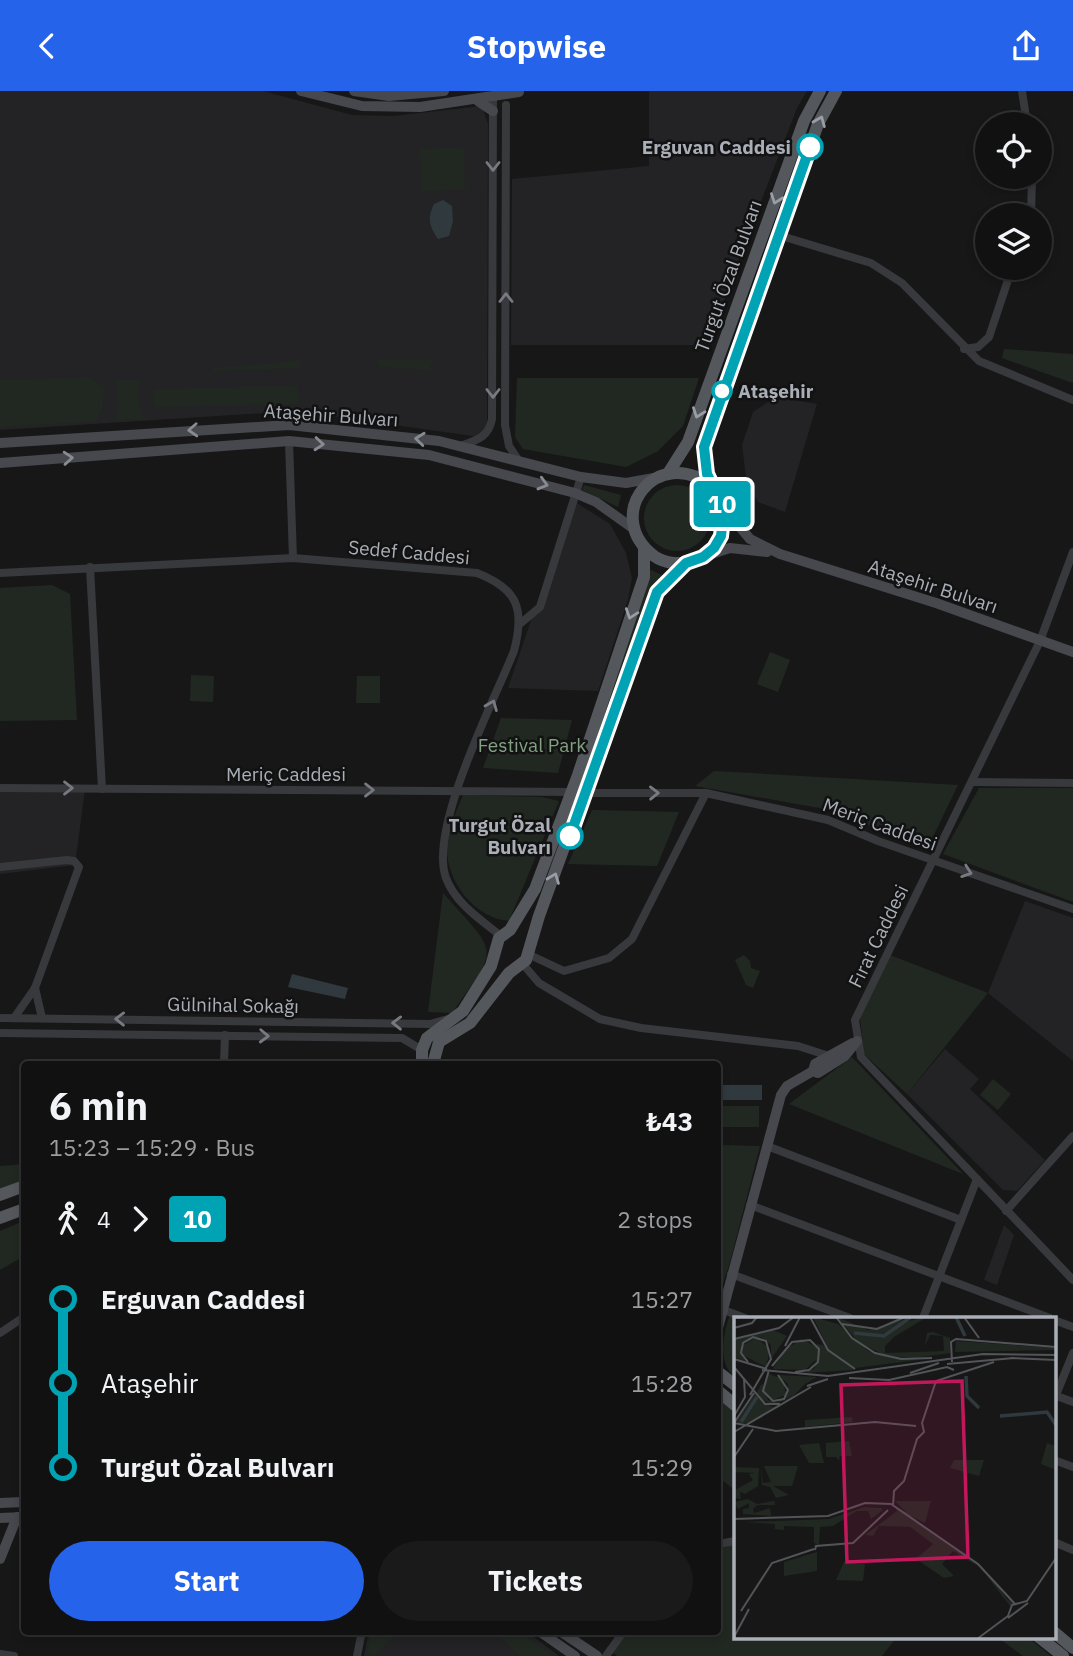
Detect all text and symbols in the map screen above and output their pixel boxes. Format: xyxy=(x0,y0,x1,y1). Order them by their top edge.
text: Stopwise xyxy=(467,25,606,67)
icon: back xyxy=(28,27,66,65)
icon: share xyxy=(1007,27,1045,65)
map controls xyxy=(975,112,1052,280)
button: locate xyxy=(975,112,1052,189)
one-way arrow xyxy=(811,116,825,128)
marker: Erguvan Caddesi xyxy=(797,134,823,160)
place label: Erguvan Caddesi xyxy=(642,135,791,159)
one-way arrow xyxy=(485,161,501,171)
one-way arrow xyxy=(770,193,784,205)
street label: Turgut Özal Bulvarı xyxy=(689,197,767,355)
button: layers xyxy=(975,203,1052,280)
one-way arrow xyxy=(498,292,514,303)
place label: Ataşehir xyxy=(738,379,814,403)
marker: Ataşehir xyxy=(712,381,732,401)
one-way arrow xyxy=(485,388,501,399)
street label: Ataşehir Bulvarı xyxy=(263,398,399,432)
one-way arrow xyxy=(692,406,706,419)
one-way arrow xyxy=(187,423,198,438)
one-way arrow xyxy=(414,431,426,446)
one-way arrow xyxy=(314,436,325,451)
one-way arrow xyxy=(63,451,74,466)
one-way arrow xyxy=(536,475,548,490)
line badge: 10 xyxy=(690,481,754,527)
text: 10 xyxy=(708,488,736,520)
street label: Sedef Caddesi xyxy=(347,535,471,569)
street label: Ataşehir Bulvarı xyxy=(865,554,1001,618)
one-way arrow xyxy=(625,608,639,620)
one-way arrow xyxy=(484,699,498,711)
park label: Festival Park xyxy=(478,733,586,757)
street label: Meriç Caddesi xyxy=(226,762,346,786)
one-way arrow xyxy=(63,780,74,796)
one-way arrow xyxy=(364,782,375,798)
one-way arrow xyxy=(650,785,660,801)
street label: Meriç Caddesi xyxy=(819,792,941,856)
place label: Turgut Özal Bulvarı xyxy=(449,813,551,859)
marker: Turgut Özal Bulvarı xyxy=(557,823,583,849)
one-way arrow xyxy=(961,864,973,878)
one-way arrow xyxy=(545,873,559,885)
street label: Fırat Caddesi xyxy=(843,881,913,991)
street label: Gülnihal Sokağı xyxy=(167,992,299,1018)
one-way arrow xyxy=(115,1011,125,1027)
one-way arrow xyxy=(391,1015,402,1031)
one-way arrow xyxy=(259,1028,270,1043)
text: 6 min xyxy=(49,1081,148,1130)
text: ₺43 xyxy=(646,1104,693,1138)
text: 15:23 – 15:29 · Bus xyxy=(49,1132,255,1162)
icon: walk xyxy=(49,1200,87,1238)
icon: forward xyxy=(121,1200,159,1238)
text: 10 xyxy=(183,1203,212,1235)
text: 4 xyxy=(97,1204,111,1234)
text: 2 stops xyxy=(617,1204,693,1234)
text: Erguvan Caddesi xyxy=(101,1282,305,1316)
text: 15:27 xyxy=(631,1284,693,1314)
inset map xyxy=(734,1317,1056,1639)
text: Ataşehir xyxy=(101,1366,198,1400)
text: 15:28 xyxy=(631,1368,693,1398)
text: Turgut Özal Bulvarı xyxy=(101,1450,334,1484)
text: 15:29 xyxy=(631,1452,693,1482)
button: Start xyxy=(49,1541,364,1621)
button: Tickets xyxy=(378,1541,693,1621)

